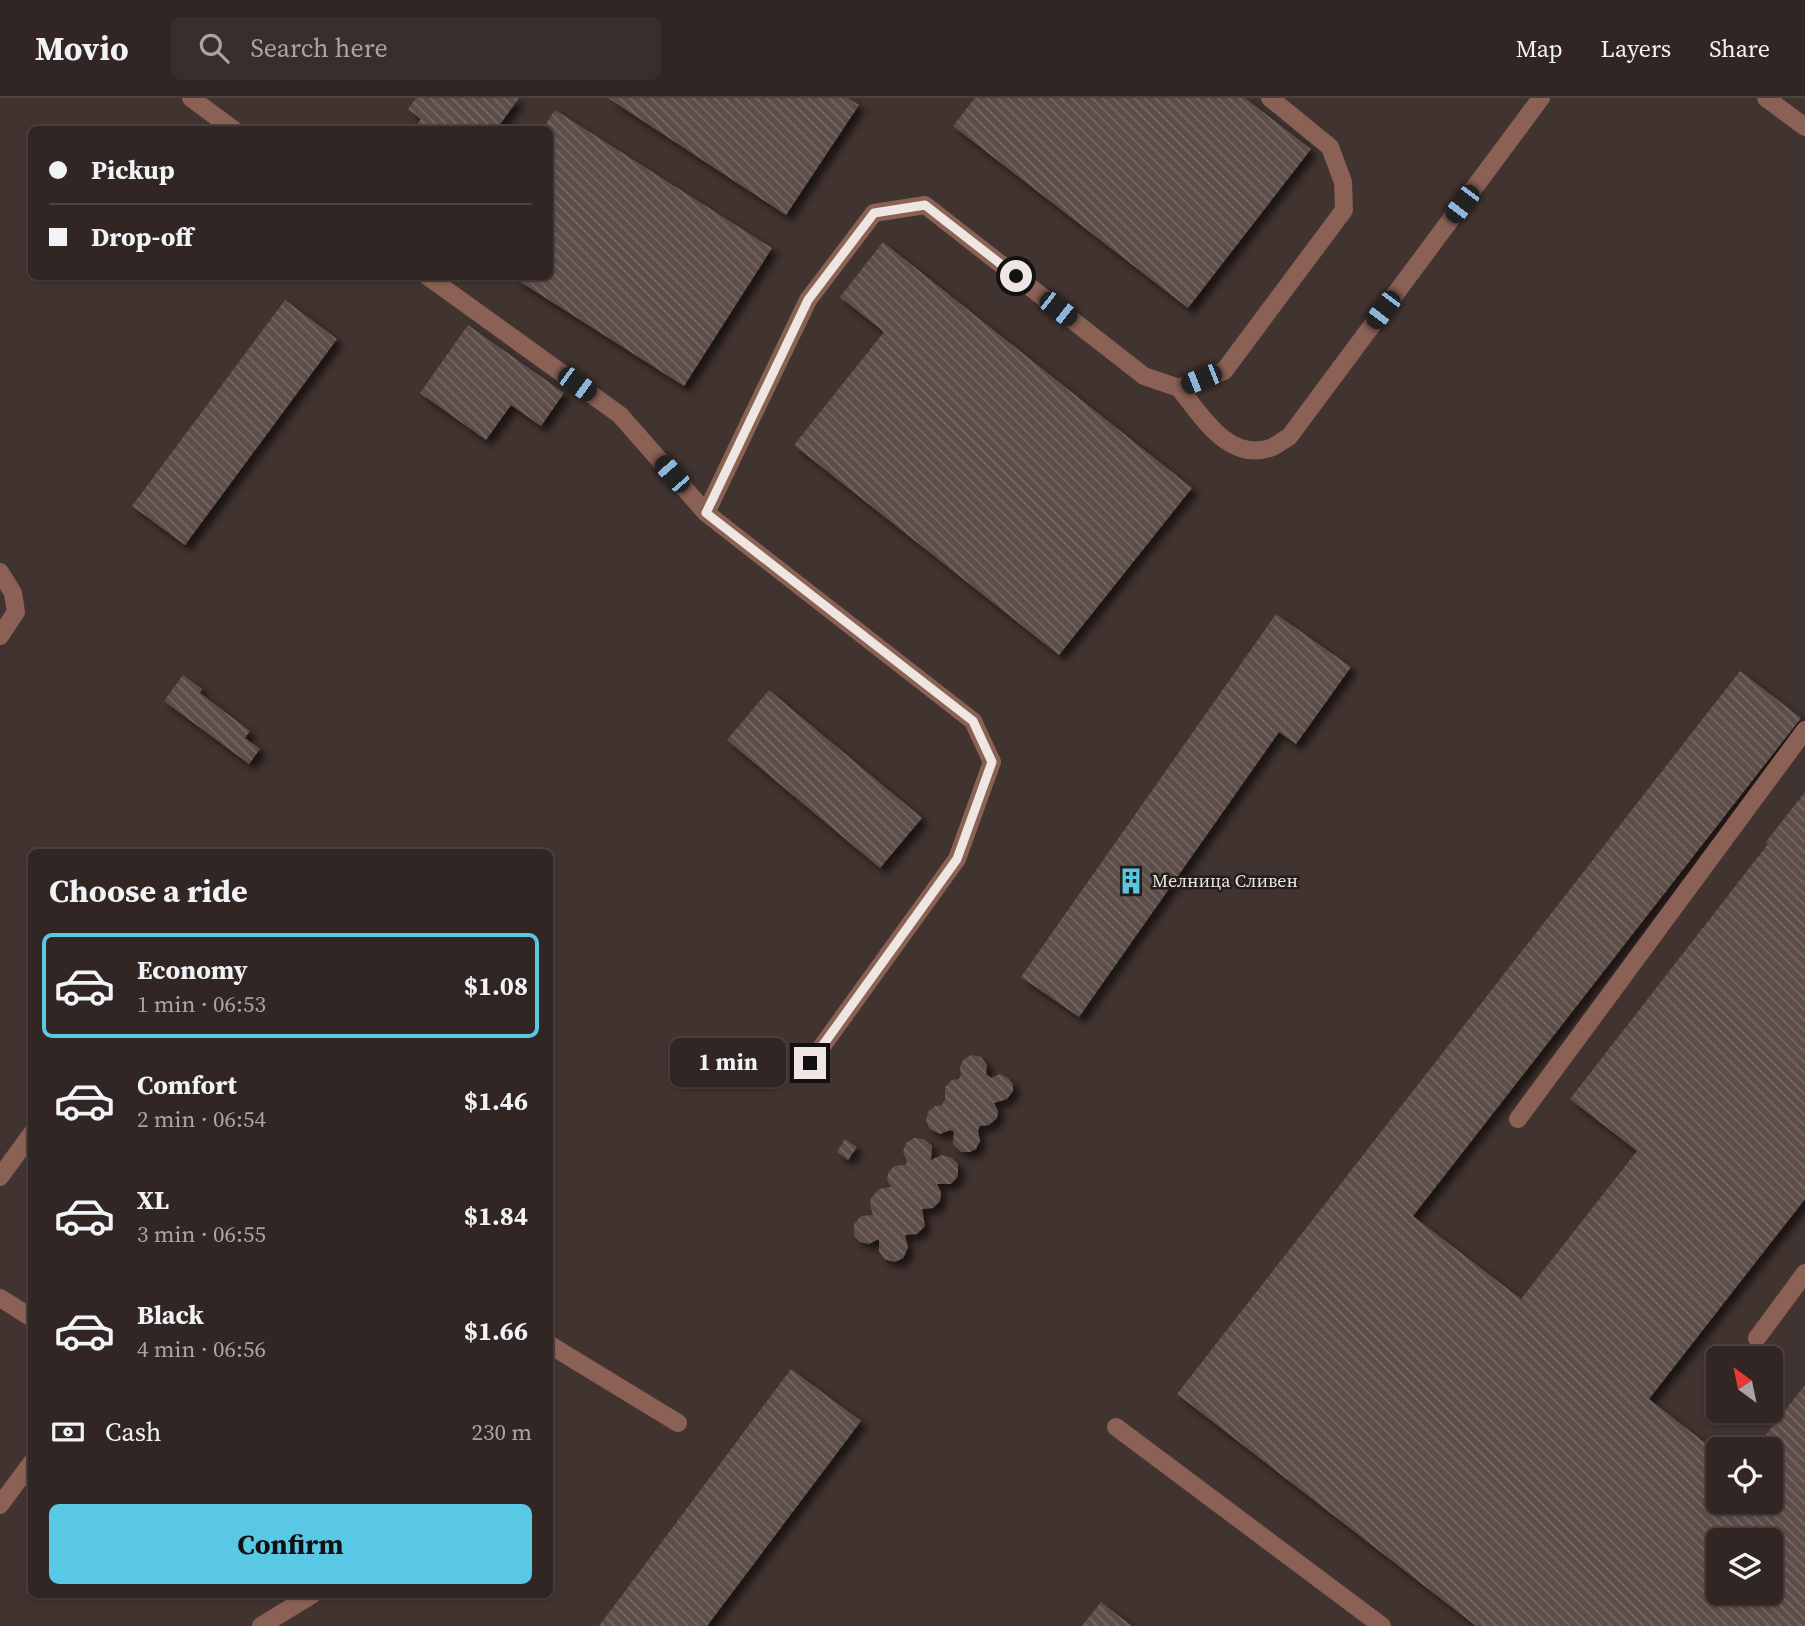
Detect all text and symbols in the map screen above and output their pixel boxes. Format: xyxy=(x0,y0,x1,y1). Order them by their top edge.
search box xyxy=(171,17,661,80)
text: Movio xyxy=(35,26,129,71)
icon: search xyxy=(195,29,233,67)
text: Search here xyxy=(251,30,388,66)
text: Map xyxy=(1516,32,1563,65)
text: Layers xyxy=(1601,32,1671,65)
text: Share xyxy=(1709,32,1770,65)
text: Pickup xyxy=(91,152,175,188)
car xyxy=(1441,181,1484,227)
text: Drop-off xyxy=(91,219,193,255)
route start xyxy=(1000,260,1032,292)
car xyxy=(1362,287,1405,333)
car xyxy=(1035,288,1082,330)
car xyxy=(1178,361,1225,397)
car xyxy=(554,363,601,405)
car xyxy=(651,451,694,497)
building icon: Мелница Сливен xyxy=(1116,866,1146,896)
place label: Мелница Сливен xyxy=(1152,868,1298,893)
text: Choose a ride xyxy=(49,869,248,913)
text: Economy xyxy=(137,952,248,988)
icon: car xyxy=(53,954,116,1017)
text: $1.08 xyxy=(464,968,528,1004)
text: 1 min · 06:53 xyxy=(137,988,266,1020)
callout: 1 min xyxy=(670,1038,786,1088)
text: 1 min xyxy=(698,1046,758,1078)
route end xyxy=(794,1047,826,1079)
text: Comfort xyxy=(137,1067,237,1103)
icon: car xyxy=(53,1069,116,1132)
text: $1.46 xyxy=(464,1083,528,1119)
text: 2 min · 06:54 xyxy=(137,1103,266,1135)
text: XL xyxy=(137,1182,169,1218)
icon: car xyxy=(53,1184,116,1247)
text: $1.84 xyxy=(464,1198,528,1234)
text: 3 min · 06:55 xyxy=(137,1218,266,1250)
text: Black xyxy=(137,1297,204,1333)
icon: car xyxy=(53,1299,116,1362)
text: $1.66 xyxy=(464,1313,528,1349)
text: 4 min · 06:56 xyxy=(137,1333,266,1365)
north arrow xyxy=(1706,1346,1783,1423)
map controls xyxy=(1706,1346,1783,1605)
icon: cash xyxy=(49,1413,87,1451)
text: Cash xyxy=(105,1414,161,1450)
text: 230 m xyxy=(471,1416,532,1448)
button: locate xyxy=(1706,1437,1783,1514)
button: Confirm xyxy=(49,1504,532,1584)
button: layers xyxy=(1706,1528,1783,1605)

